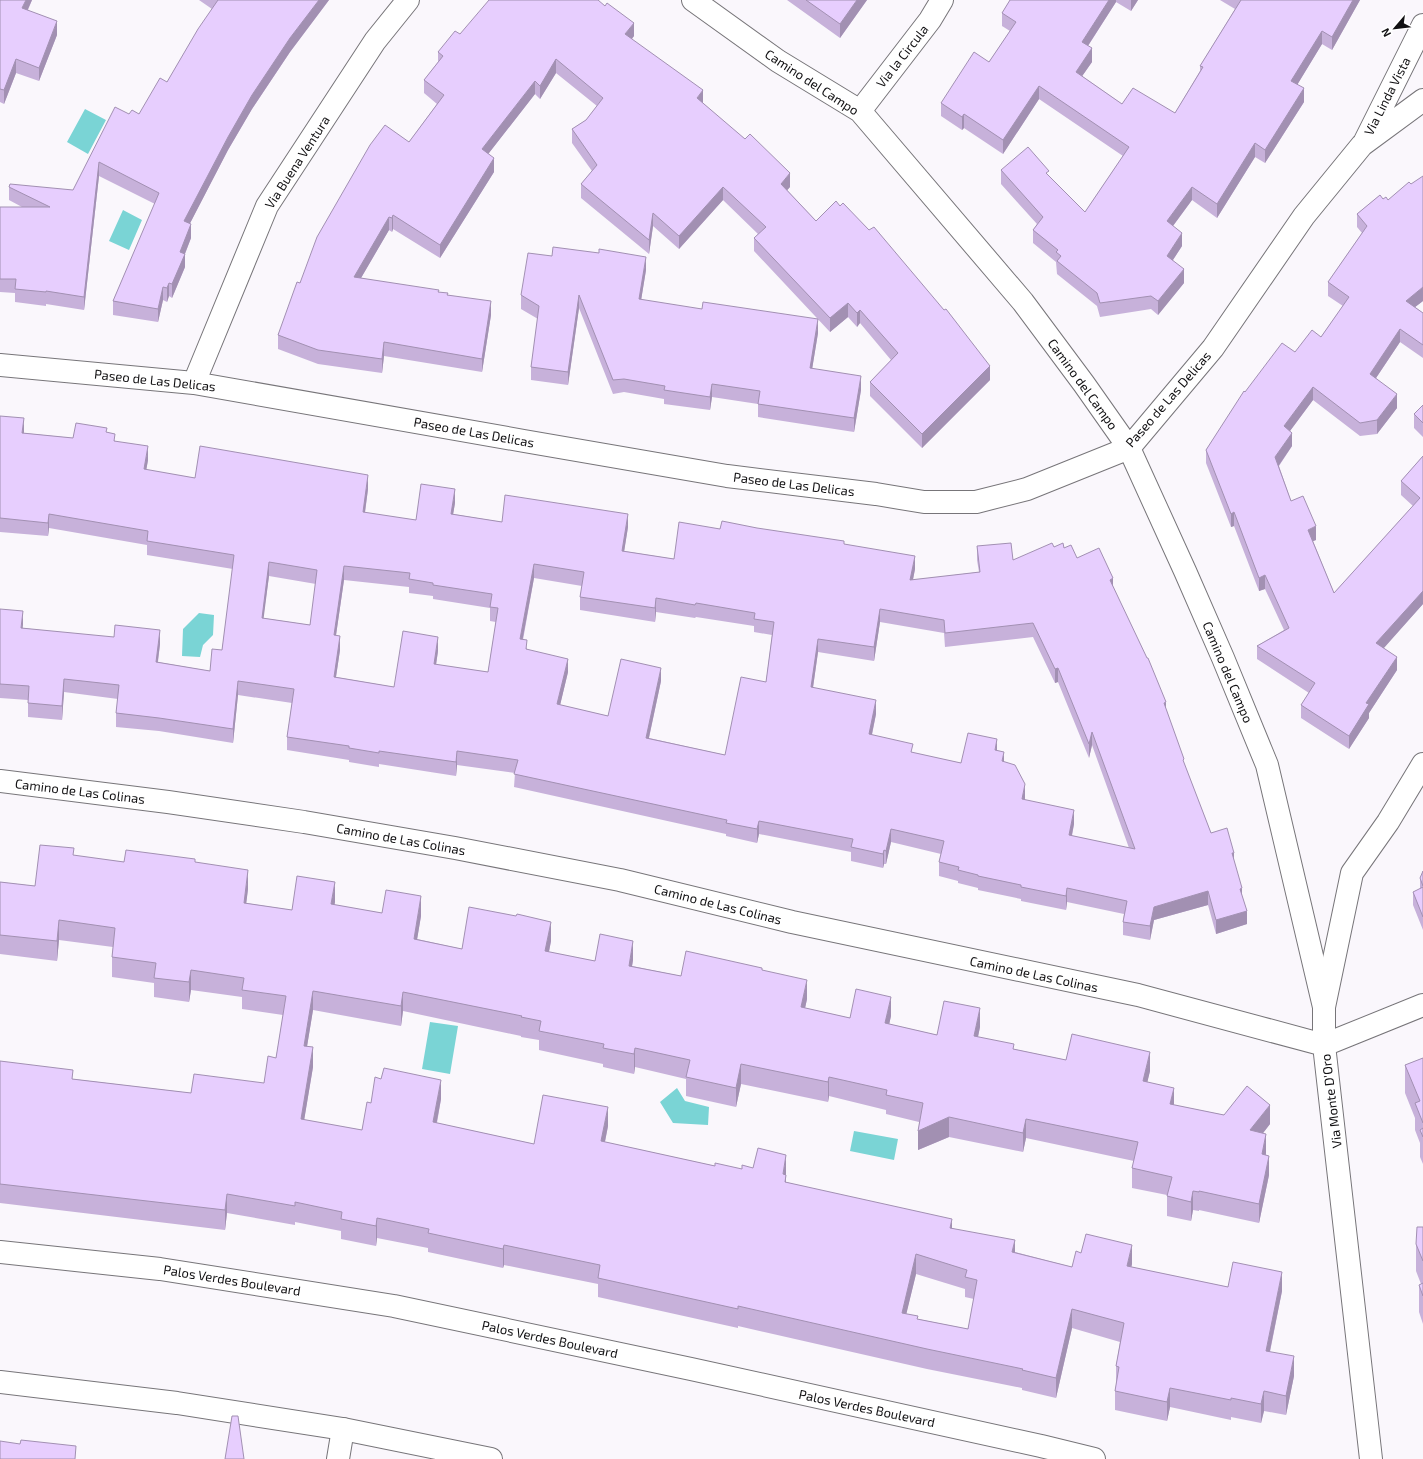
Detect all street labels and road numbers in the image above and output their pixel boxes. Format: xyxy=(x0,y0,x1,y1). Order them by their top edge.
street label: Via la Circula xyxy=(872,21,932,91)
street label: Camino del Campo xyxy=(762,46,862,118)
street label: Via Linda Vista xyxy=(1360,54,1414,138)
street label: Via Buena Ventura xyxy=(261,113,333,211)
street label: Camino del Campo xyxy=(1045,335,1121,433)
street label: Paseo de Las Delicas xyxy=(1122,348,1214,450)
street label: Paseo de Las Delicas xyxy=(93,366,217,394)
street label: Paseo de Las Delicas xyxy=(412,414,536,450)
street label: Paseo de Las Delicas xyxy=(732,469,856,499)
street label: Camino del Campo xyxy=(1199,619,1257,725)
street label: Camino de Las Colinas xyxy=(14,775,146,807)
street label: Camino de Las Colinas xyxy=(335,820,467,858)
street label: Camino de Las Colinas xyxy=(653,880,783,928)
street label: Camino de Las Colinas xyxy=(968,953,1100,995)
street label: Via Monte D'Oro xyxy=(1317,1053,1345,1149)
street label: Palos Verdes Boulevard xyxy=(162,1261,302,1299)
street label: Palos Verdes Boulevard xyxy=(480,1317,620,1361)
street label: Palos Verdes Boulevard xyxy=(797,1386,937,1430)

